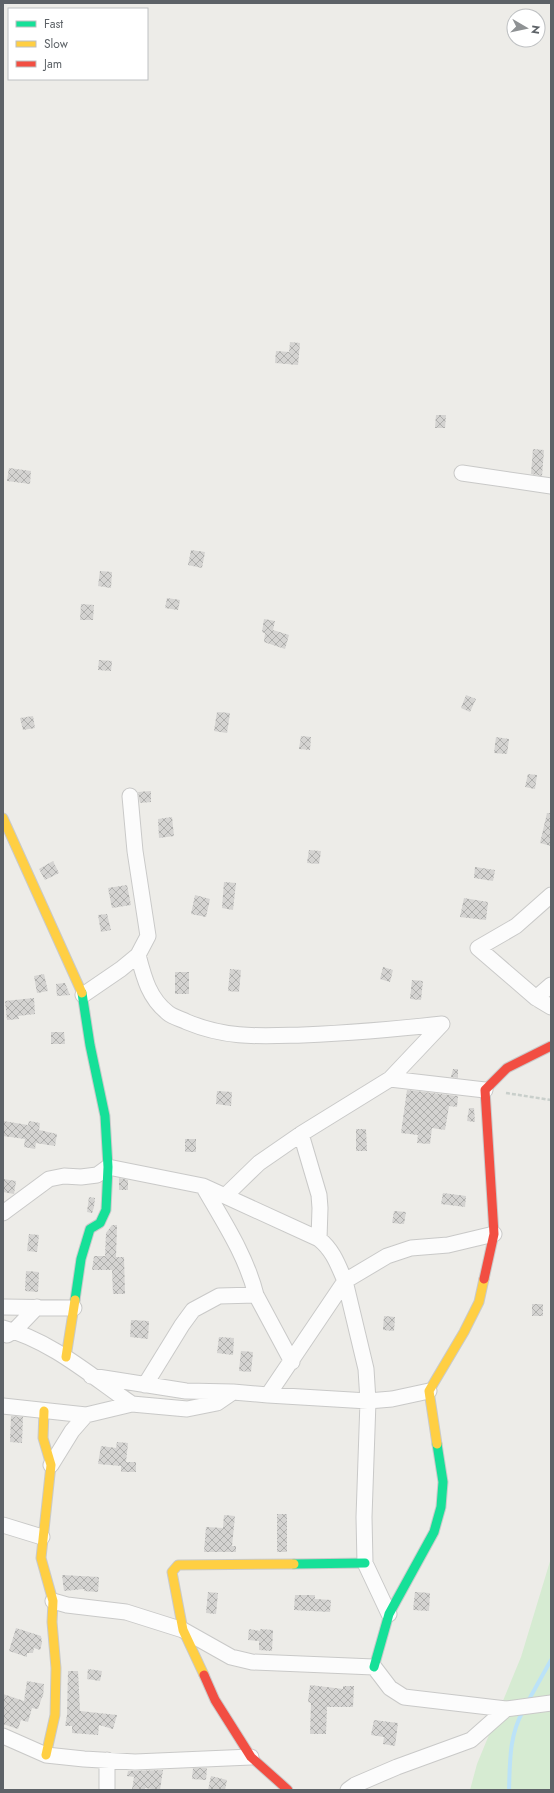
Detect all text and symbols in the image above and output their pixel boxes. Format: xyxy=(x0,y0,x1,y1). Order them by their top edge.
legend xyxy=(8,8,148,80)
north arrow xyxy=(506,8,546,48)
text: Fast xyxy=(44,15,63,33)
text: N xyxy=(527,24,544,35)
text: Slow xyxy=(44,35,69,53)
text: Jam xyxy=(42,55,62,73)

